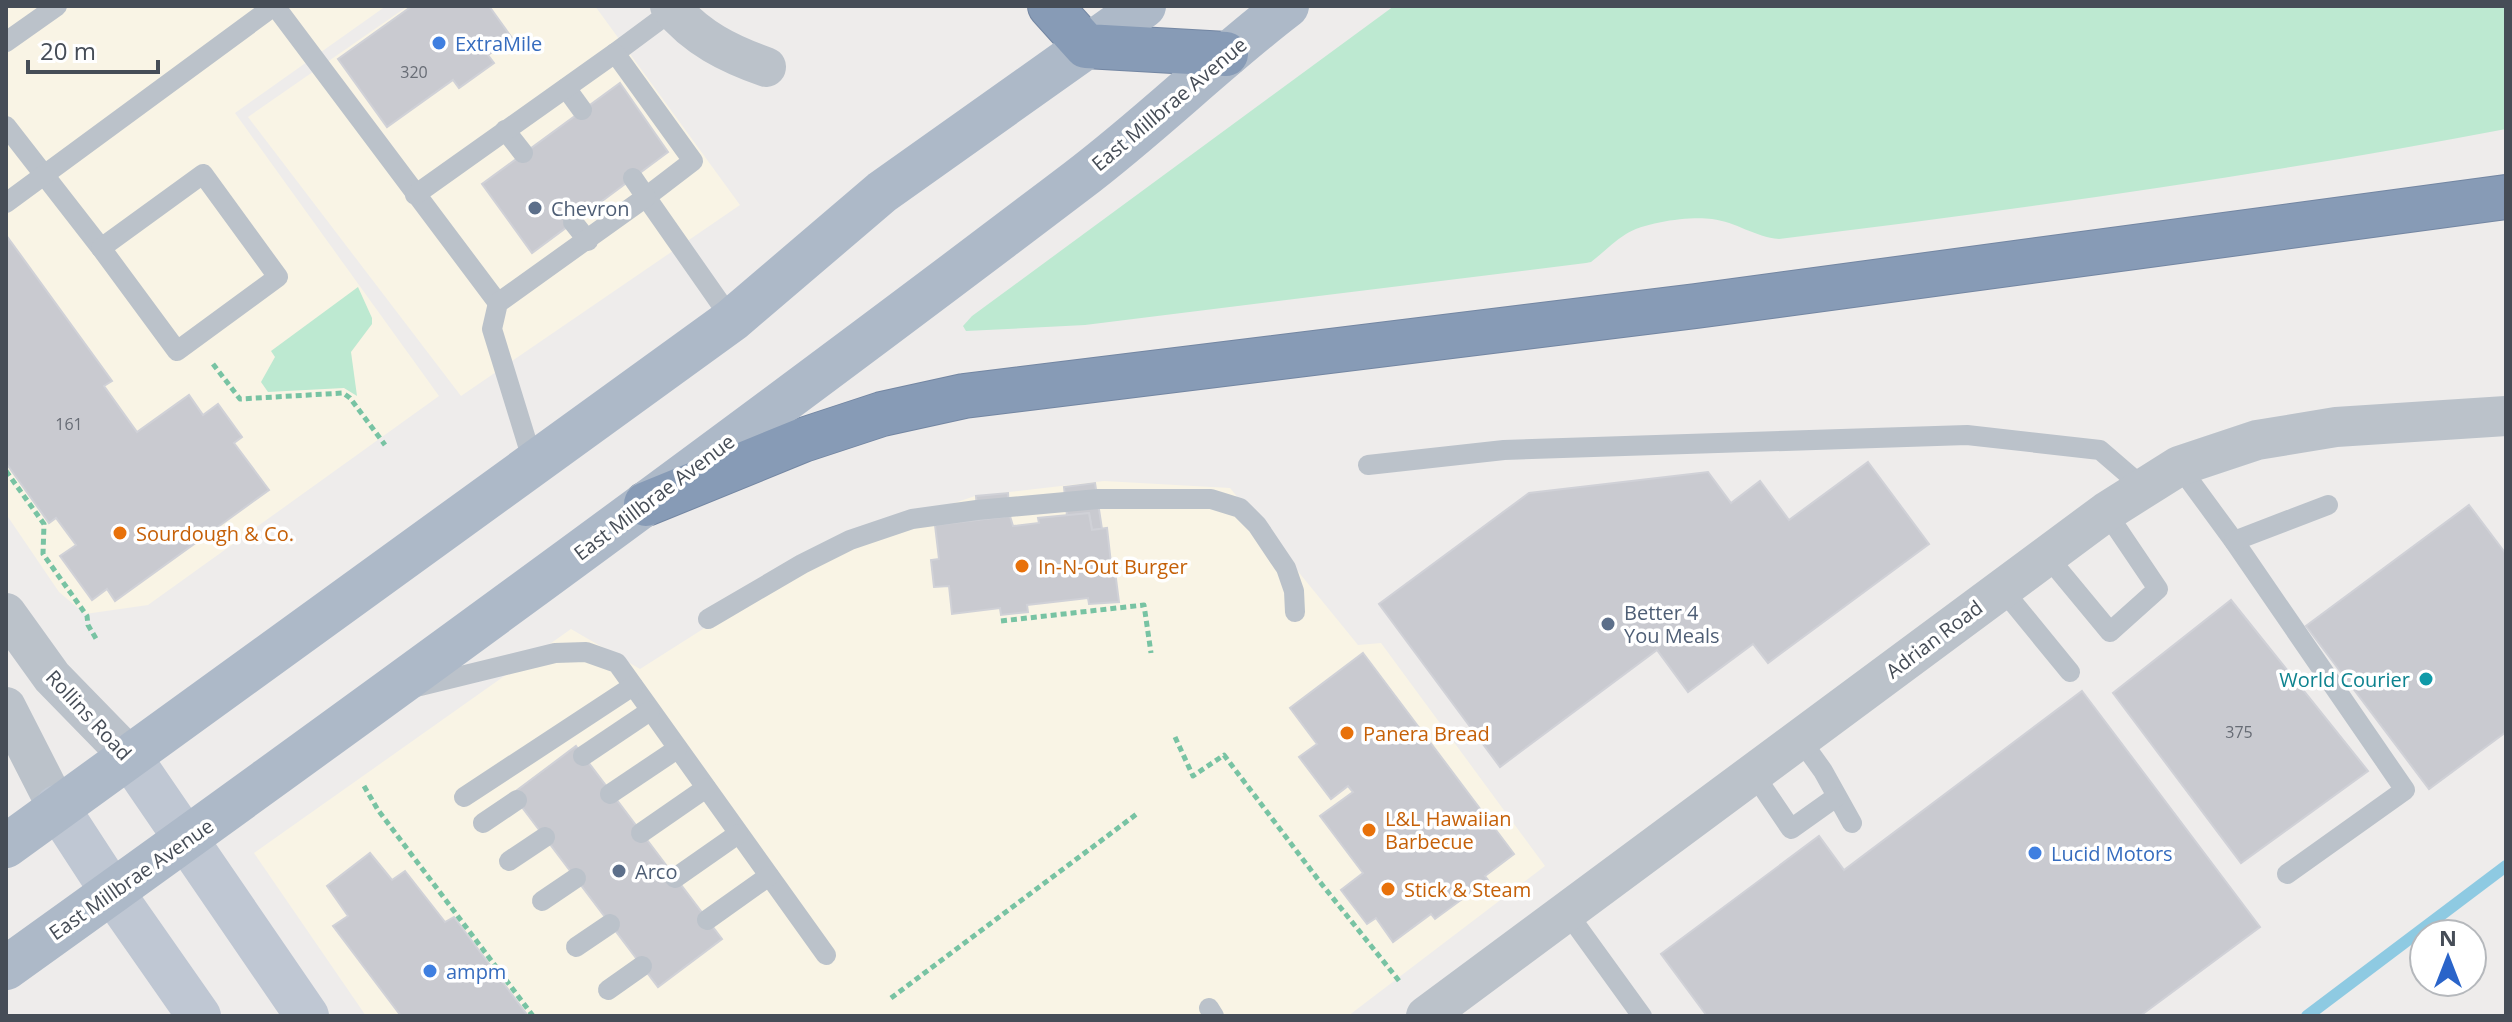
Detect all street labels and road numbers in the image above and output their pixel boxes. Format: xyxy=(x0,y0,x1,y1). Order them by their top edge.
street label: East Millbrae Avenue xyxy=(1086,31,1252,177)
street label: East Millbrae Avenue xyxy=(568,428,740,566)
street label: Adrian Road xyxy=(1880,594,1988,684)
street label: Rollins Road xyxy=(40,664,138,766)
street label: East Millbrae Avenue xyxy=(43,812,219,946)

